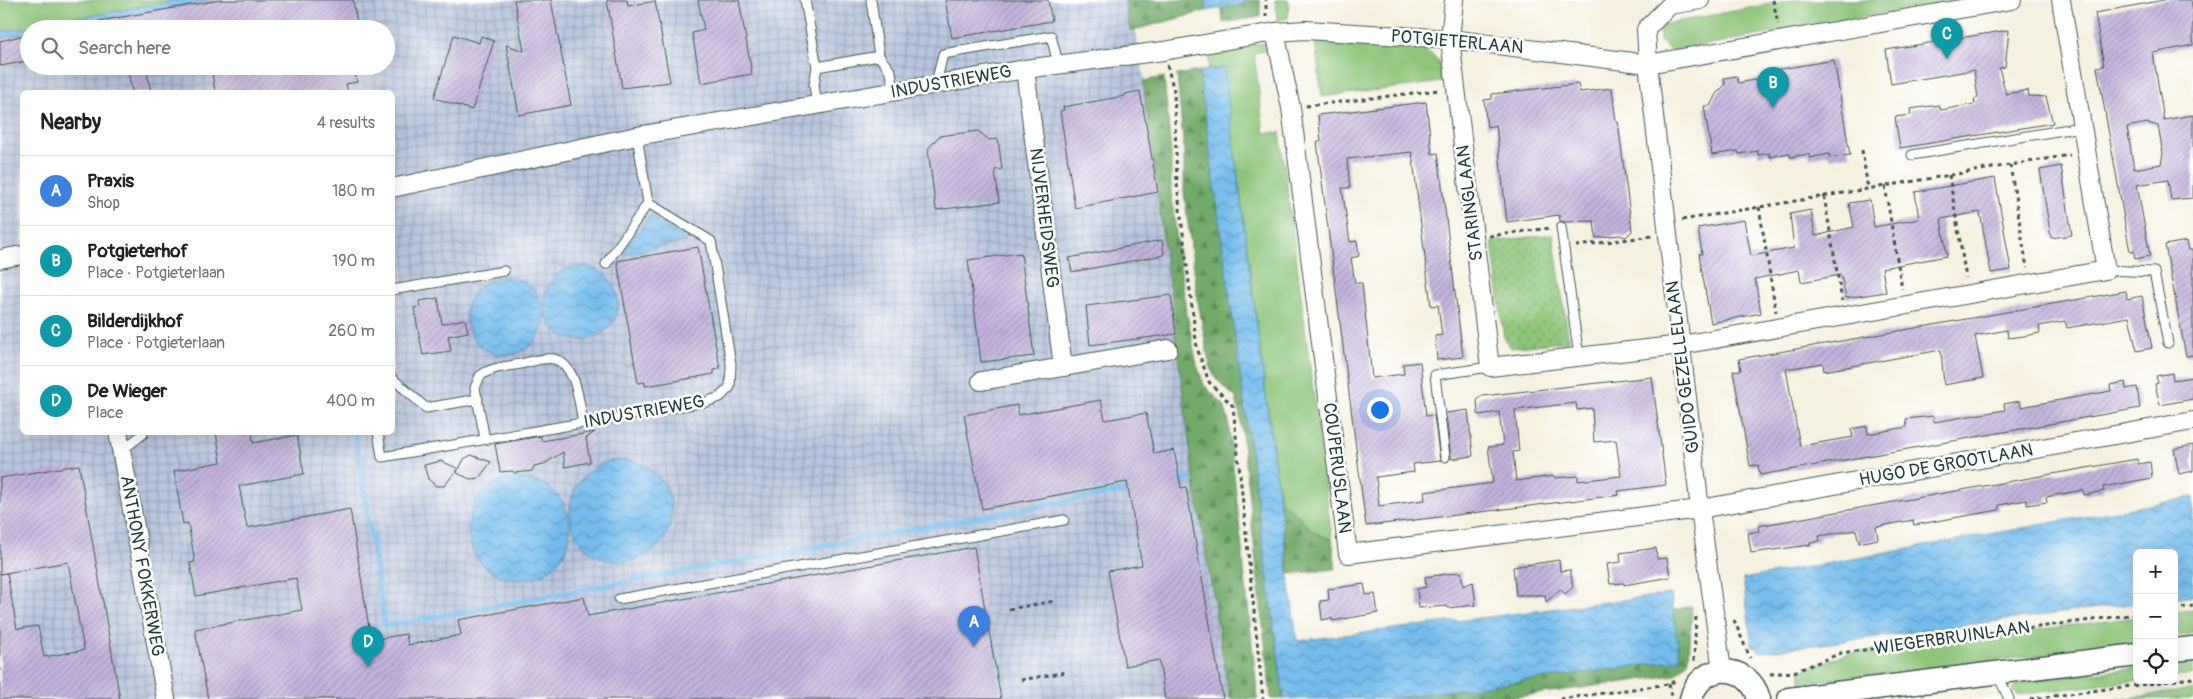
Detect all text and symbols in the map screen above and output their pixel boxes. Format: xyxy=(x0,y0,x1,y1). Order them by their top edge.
pin: C xyxy=(1931,18,1963,59)
search box xyxy=(20,20,395,75)
street label: POTGIETERLAAN xyxy=(1390,25,1524,59)
icon: search xyxy=(38,34,66,62)
text: Search here xyxy=(78,36,171,60)
street label: INDUSTRIEWEG xyxy=(889,60,1013,104)
pin: B xyxy=(1757,67,1789,108)
text: Nearby xyxy=(40,109,101,136)
text: 4 results xyxy=(317,113,375,133)
street label: STARINGLAAN xyxy=(1451,144,1489,262)
street label: NIJVERHEIDSWEG xyxy=(1024,147,1064,289)
text: Praxis xyxy=(87,169,134,193)
text: A xyxy=(51,181,61,201)
text: 180 m xyxy=(332,181,375,201)
text: Shop xyxy=(87,193,120,213)
text: Potgieterhof xyxy=(87,239,188,263)
text: B xyxy=(51,251,61,271)
text: 190 m xyxy=(332,251,375,271)
text: Place · Potgieterlaan xyxy=(87,263,225,283)
street label: GUIDO GEZELLELAAN xyxy=(1661,279,1705,455)
text: Bilderdijkhof xyxy=(87,309,184,333)
text: C xyxy=(51,321,61,341)
text: 260 m xyxy=(328,321,375,341)
text: Place · Potgieterlaan xyxy=(87,333,225,353)
text: De Wieger xyxy=(87,379,167,403)
street label: INDUSTRIEWEG xyxy=(582,390,706,434)
text: D xyxy=(51,391,61,411)
text: 400 m xyxy=(326,391,375,411)
your location xyxy=(1367,397,1393,423)
street label: COUPERUSLAAN xyxy=(1318,401,1356,535)
text: Place xyxy=(87,403,123,423)
street label: HUGO DE GROOTLAAN xyxy=(1857,438,2035,492)
street label: ANTHONY FOKKERWEG xyxy=(115,474,169,658)
map controls xyxy=(2133,549,2178,684)
button: + xyxy=(2133,549,2178,594)
button: − xyxy=(2133,594,2178,639)
pin: A xyxy=(958,606,990,647)
street label: WIEGERBRUINLAAN xyxy=(1873,616,2031,660)
pin: D xyxy=(352,626,384,667)
button: locate xyxy=(2133,639,2178,684)

